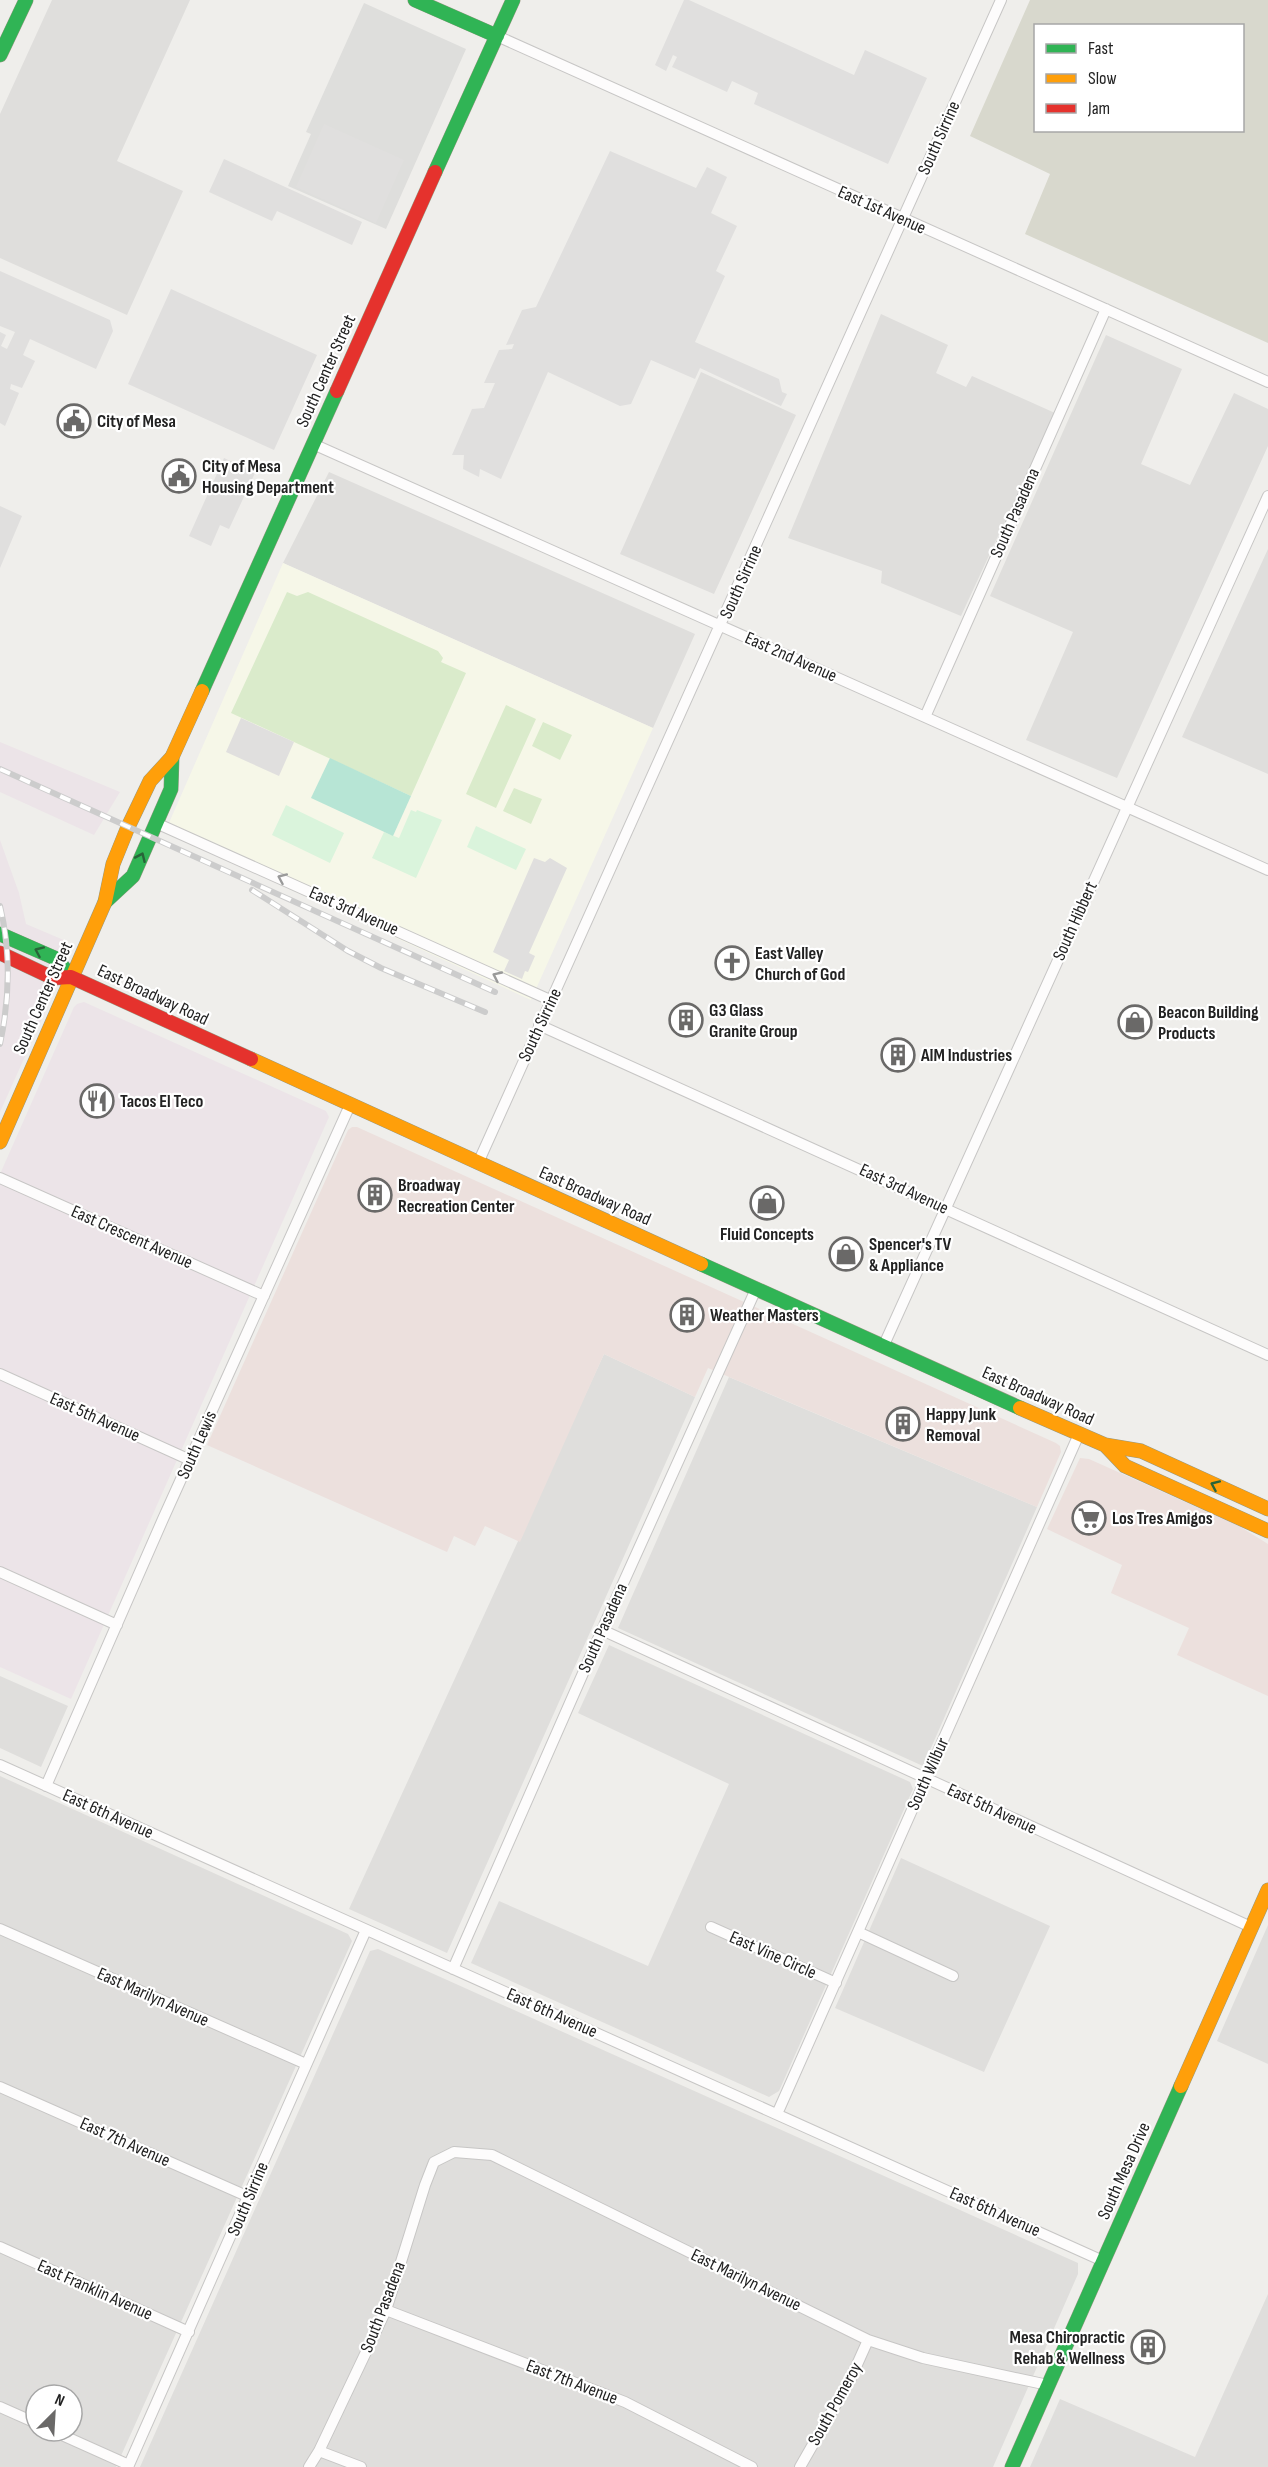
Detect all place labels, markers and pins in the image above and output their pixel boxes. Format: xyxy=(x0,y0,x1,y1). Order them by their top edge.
public building icon: City of Mesa xyxy=(56,403,92,439)
place label: City of Mesa xyxy=(97,411,176,432)
place label: City of Mesa Housing Department xyxy=(202,456,334,498)
public building icon: City of Mesa Housing Department xyxy=(161,458,197,494)
place label: East Valley Church of God xyxy=(755,943,845,985)
church icon: East Valley Church of God xyxy=(714,945,750,981)
place label: G3 Glass Granite Group xyxy=(709,1000,798,1042)
building icon: G3 Glass Granite Group xyxy=(668,1002,704,1038)
place label: Beacon Building Products xyxy=(1158,1002,1259,1044)
shop icon: Beacon Building Products xyxy=(1117,1004,1153,1040)
building icon: AIM Industries xyxy=(880,1037,916,1073)
place label: AIM Industries xyxy=(920,1045,1012,1066)
restaurant icon: Tacos El Teco xyxy=(79,1083,115,1119)
place label: Tacos El Teco xyxy=(120,1091,204,1112)
place label: Broadway Recreation Center xyxy=(398,1175,515,1217)
building icon: Broadway Recreation Center xyxy=(357,1177,393,1213)
shop icon: Fluid Concepts xyxy=(749,1185,785,1221)
place label: Fluid Concepts xyxy=(720,1224,814,1245)
place label: Spencer's TV & Appliance xyxy=(869,1234,952,1276)
shop icon: Spencer's TV & Appliance xyxy=(828,1236,864,1272)
building icon: Weather Masters xyxy=(669,1297,705,1333)
place label: Weather Masters xyxy=(710,1305,819,1326)
place label: Happy Junk Removal xyxy=(926,1404,997,1446)
building icon: Happy Junk Removal xyxy=(885,1406,921,1442)
supermarket icon: Los Tres Amigos xyxy=(1071,1500,1107,1536)
place label: Los Tres Amigos xyxy=(1112,1508,1213,1529)
place label: Mesa Chiropractic Rehab & Wellness xyxy=(1010,2327,1125,2369)
building icon: Mesa Chiropractic Rehab & Wellness xyxy=(1130,2329,1166,2365)

